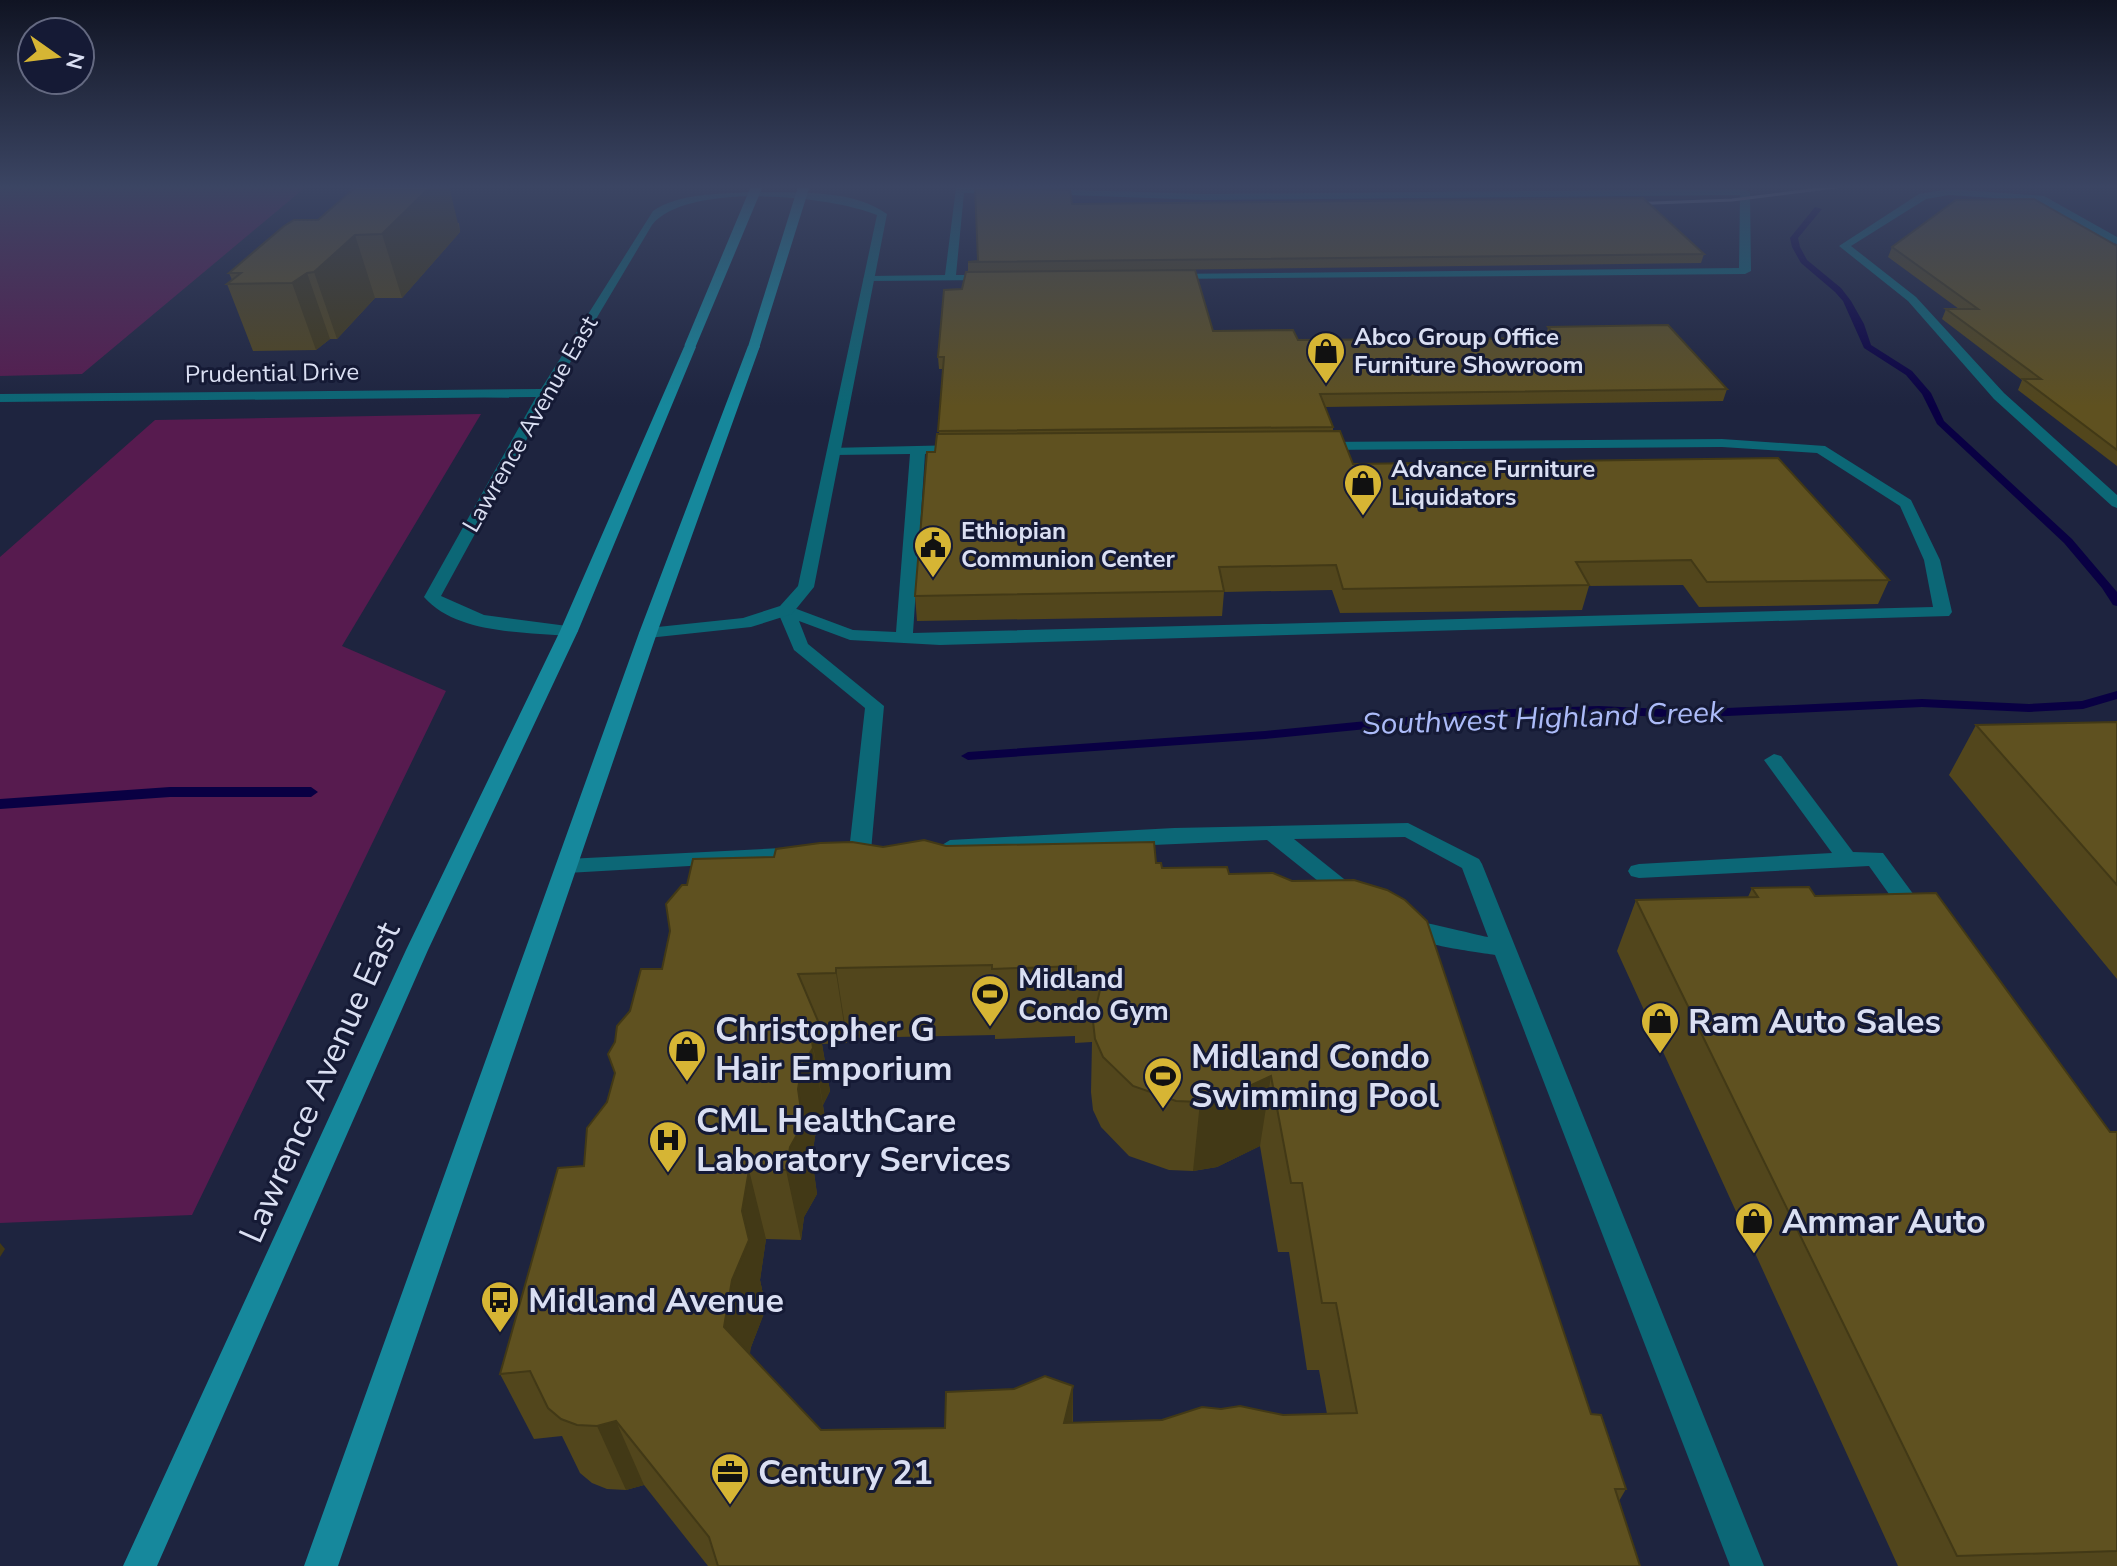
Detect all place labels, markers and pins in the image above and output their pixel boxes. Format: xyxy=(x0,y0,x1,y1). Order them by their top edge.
place label: Abco Group Office Furniture Showroom xyxy=(1354,321,1584,381)
shop icon: Abco Group Office Furniture Showroom xyxy=(1305,330,1347,385)
place label: Advance Furniture Liquidators xyxy=(1391,453,1595,513)
shop icon: Advance Furniture Liquidators xyxy=(1342,462,1384,517)
place label: Ethiopian Communion Center xyxy=(961,515,1175,575)
public building icon: Ethiopian Communion Center xyxy=(912,524,954,579)
place label: Midland Condo Gym xyxy=(1018,960,1169,1030)
sports icon: Midland Condo Gym xyxy=(969,973,1011,1028)
place label: Ram Auto Sales xyxy=(1688,999,1941,1045)
shop icon: Ram Auto Sales xyxy=(1639,1000,1681,1055)
place label: Christopher G Hair Emporium xyxy=(715,1007,953,1092)
shop icon: Christopher G Hair Emporium xyxy=(666,1028,708,1083)
place label: Midland Condo Swimming Pool xyxy=(1191,1034,1439,1119)
sports icon: Midland Condo Swimming Pool xyxy=(1142,1055,1184,1110)
place label: CML HealthCare Laboratory Services xyxy=(696,1098,1011,1183)
hospital icon: CML HealthCare Laboratory Services xyxy=(647,1119,689,1174)
place label: Ammar Auto xyxy=(1782,1199,1986,1245)
shop icon: Ammar Auto xyxy=(1733,1200,1775,1255)
place label: Midland Avenue xyxy=(528,1278,784,1324)
bus stop icon: Midland Avenue xyxy=(479,1279,521,1334)
place label: Century 21 xyxy=(758,1450,933,1496)
office icon: Century 21 xyxy=(709,1451,751,1506)

